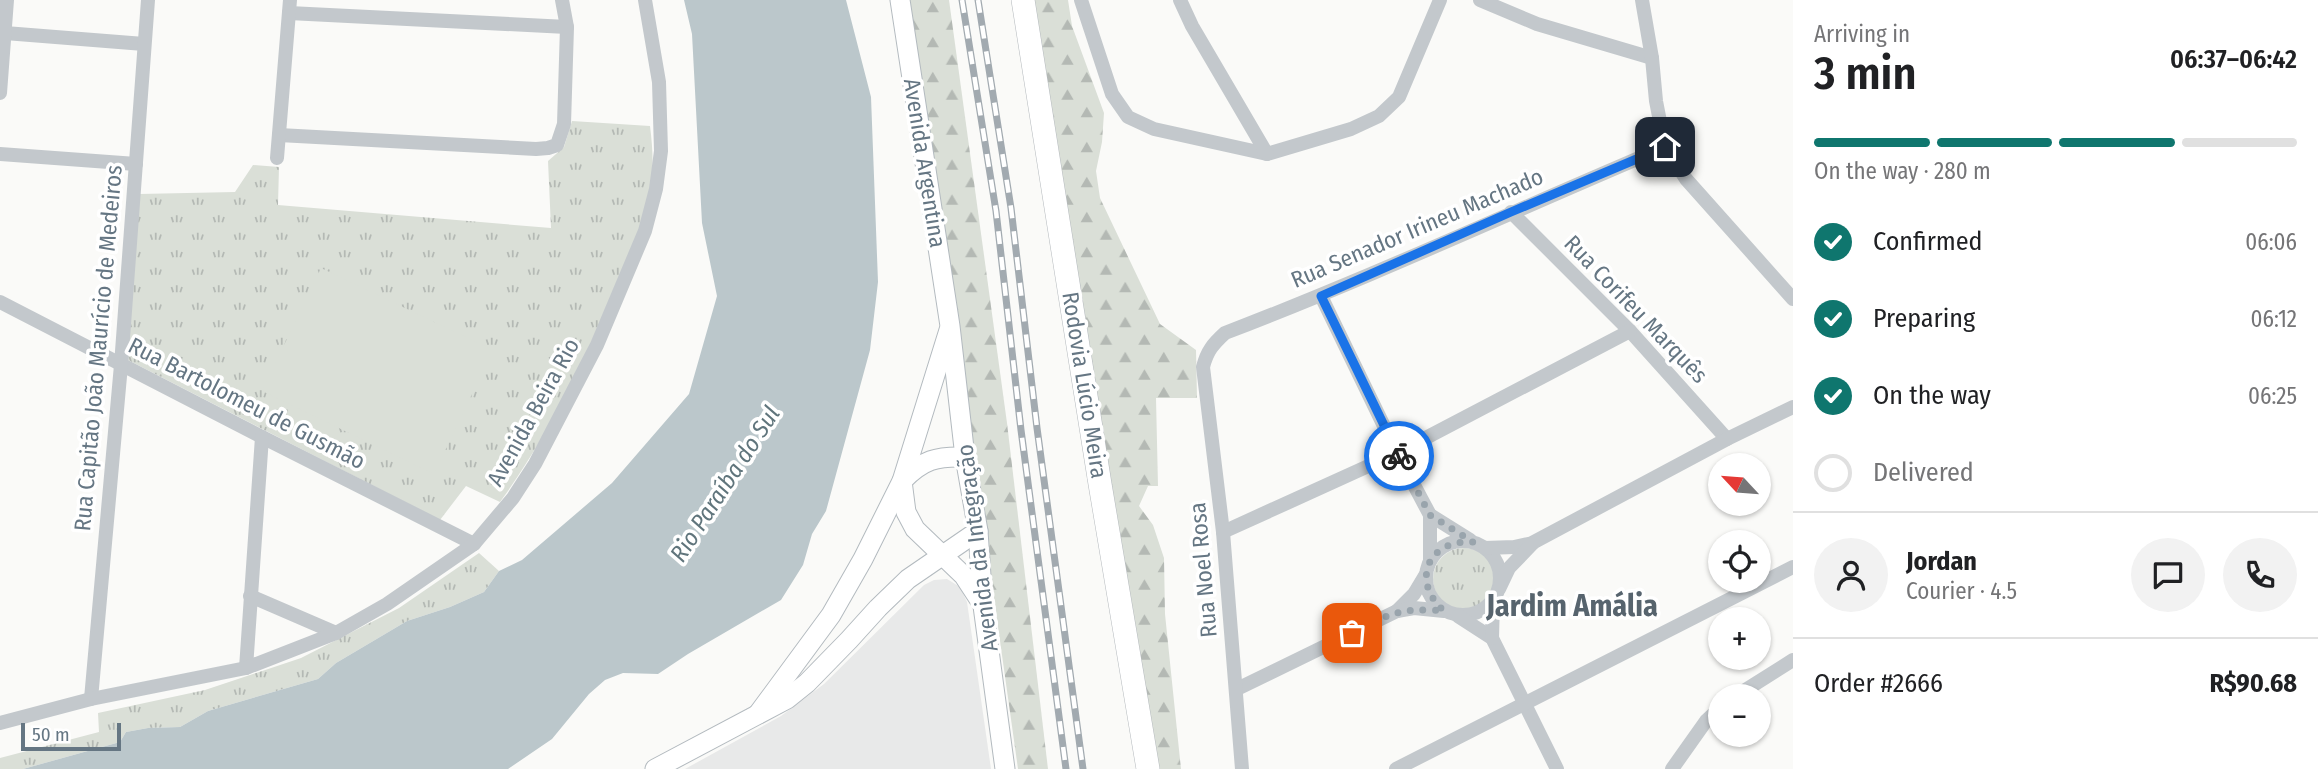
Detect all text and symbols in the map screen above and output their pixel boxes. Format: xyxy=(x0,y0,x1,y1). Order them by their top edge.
text: Arriving in xyxy=(1814,20,1910,48)
text: 06:37–06:42 xyxy=(2170,44,2297,75)
text: 3 min xyxy=(1814,46,1917,101)
street label: Avenida Argentina xyxy=(898,76,952,250)
pin xyxy=(1635,117,1695,177)
icon: home xyxy=(1646,128,1684,166)
text: On the way · 280 m xyxy=(1814,157,1991,185)
street label: Rua Senador Irineu Machado xyxy=(1287,162,1547,294)
street label: Rua Capitão João Maurício de Medeiros xyxy=(68,164,128,532)
icon: check xyxy=(1814,223,1852,261)
text: Confirmed xyxy=(1873,226,1983,257)
text: 06:06 xyxy=(2245,228,2297,256)
street label: Rua Corifeu Marquês xyxy=(1558,229,1714,389)
street label: Rodovia Lúcio Meira xyxy=(1056,290,1114,480)
icon: check xyxy=(1814,300,1852,338)
text: Preparing xyxy=(1873,303,1975,334)
text: 06:12 xyxy=(2251,305,2297,333)
street label: Rua Bartolomeu de Gusmão xyxy=(124,331,370,475)
street label: Avenida Beira Rio xyxy=(481,333,585,491)
icon: check xyxy=(1814,377,1852,415)
text: On the way xyxy=(1873,380,1991,411)
text: 06:25 xyxy=(2248,382,2297,410)
water label: Rio Paraíba do Sul xyxy=(664,401,786,567)
courier xyxy=(1364,421,1434,491)
icon: bike xyxy=(1380,437,1418,475)
street label: Avenida da Integração xyxy=(950,443,1004,653)
north arrow xyxy=(1708,453,1771,516)
map controls xyxy=(1708,453,1771,747)
text: Delivered xyxy=(1873,457,1974,488)
street label: Rua Noel Rosa xyxy=(1183,501,1223,639)
button: locate xyxy=(1708,530,1771,593)
button: person xyxy=(1814,538,1888,612)
button: chat xyxy=(2131,538,2205,612)
button: phone xyxy=(2223,538,2297,612)
text: Jordan xyxy=(1906,546,1977,577)
text: Courier · 4.5 xyxy=(1906,577,2017,605)
district label: Jardim Amália xyxy=(1485,588,1658,624)
pin xyxy=(1322,603,1382,663)
button: + xyxy=(1708,607,1771,670)
icon: bag xyxy=(1333,614,1371,652)
text: Order #2666 xyxy=(1814,668,1943,699)
text: R$90.68 xyxy=(2209,668,2297,699)
button: − xyxy=(1708,684,1771,747)
scale bar xyxy=(21,720,121,752)
text: 50 m xyxy=(32,723,70,746)

